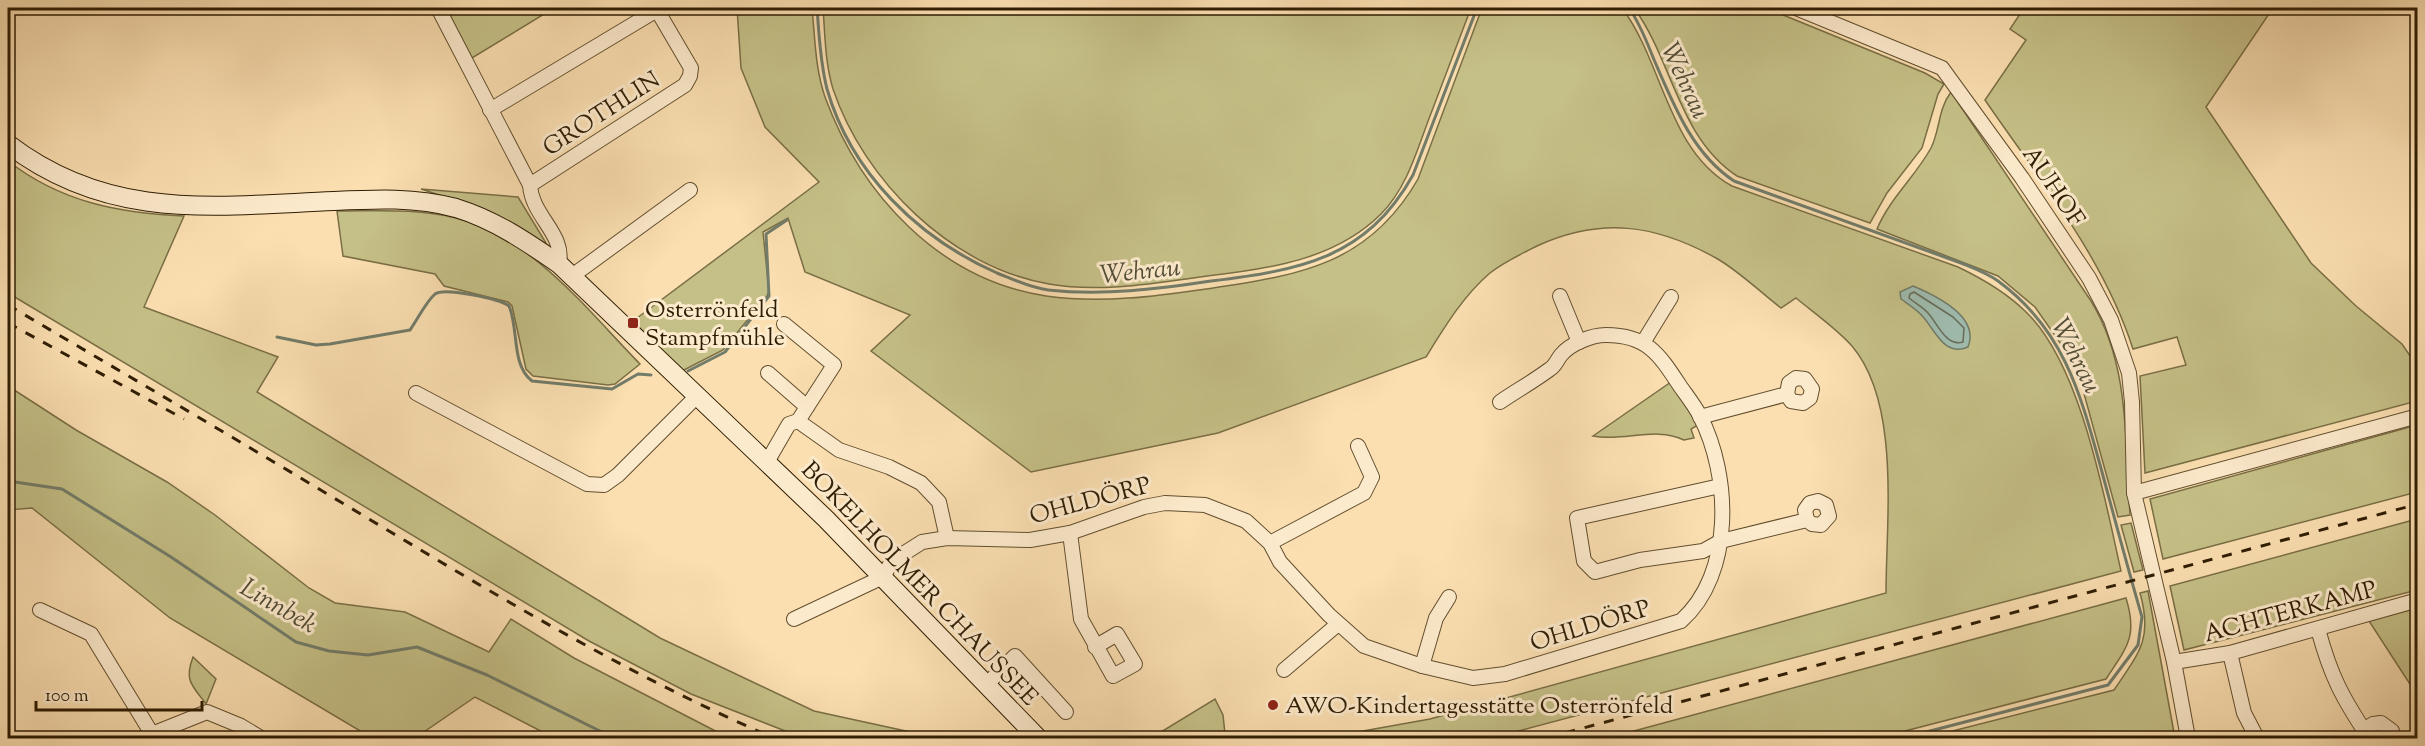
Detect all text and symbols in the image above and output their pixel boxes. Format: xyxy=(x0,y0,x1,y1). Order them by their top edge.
water label: Wehrau xyxy=(1650,37,1718,126)
street label: GROTHLIN xyxy=(537,64,668,165)
street label: AUHOF xyxy=(2013,140,2092,234)
water label: Wehrau xyxy=(1098,250,1183,295)
place label: Osterrönfeld Stampfmühle xyxy=(645,294,785,356)
water label: Wehrau xyxy=(2040,312,2110,401)
marker: Osterrönfeld Stampfmühle xyxy=(626,316,640,330)
street label: BOKELHOLMER CHAUSSEE xyxy=(792,454,1045,715)
street label: OHLDÖRP xyxy=(1026,469,1155,534)
water label: Linnbek xyxy=(233,570,323,644)
street label: ACHTERKAMP xyxy=(2200,574,2381,652)
street label: OHLDÖRP xyxy=(1526,593,1655,661)
scale bar xyxy=(36,674,202,712)
text: 100 m xyxy=(45,684,89,710)
place label: AWO-Kindertagesstätte Osterrönfeld xyxy=(1285,690,1674,724)
marker: AWO-Kindertagesstätte Osterrönfeld xyxy=(1266,698,1280,712)

